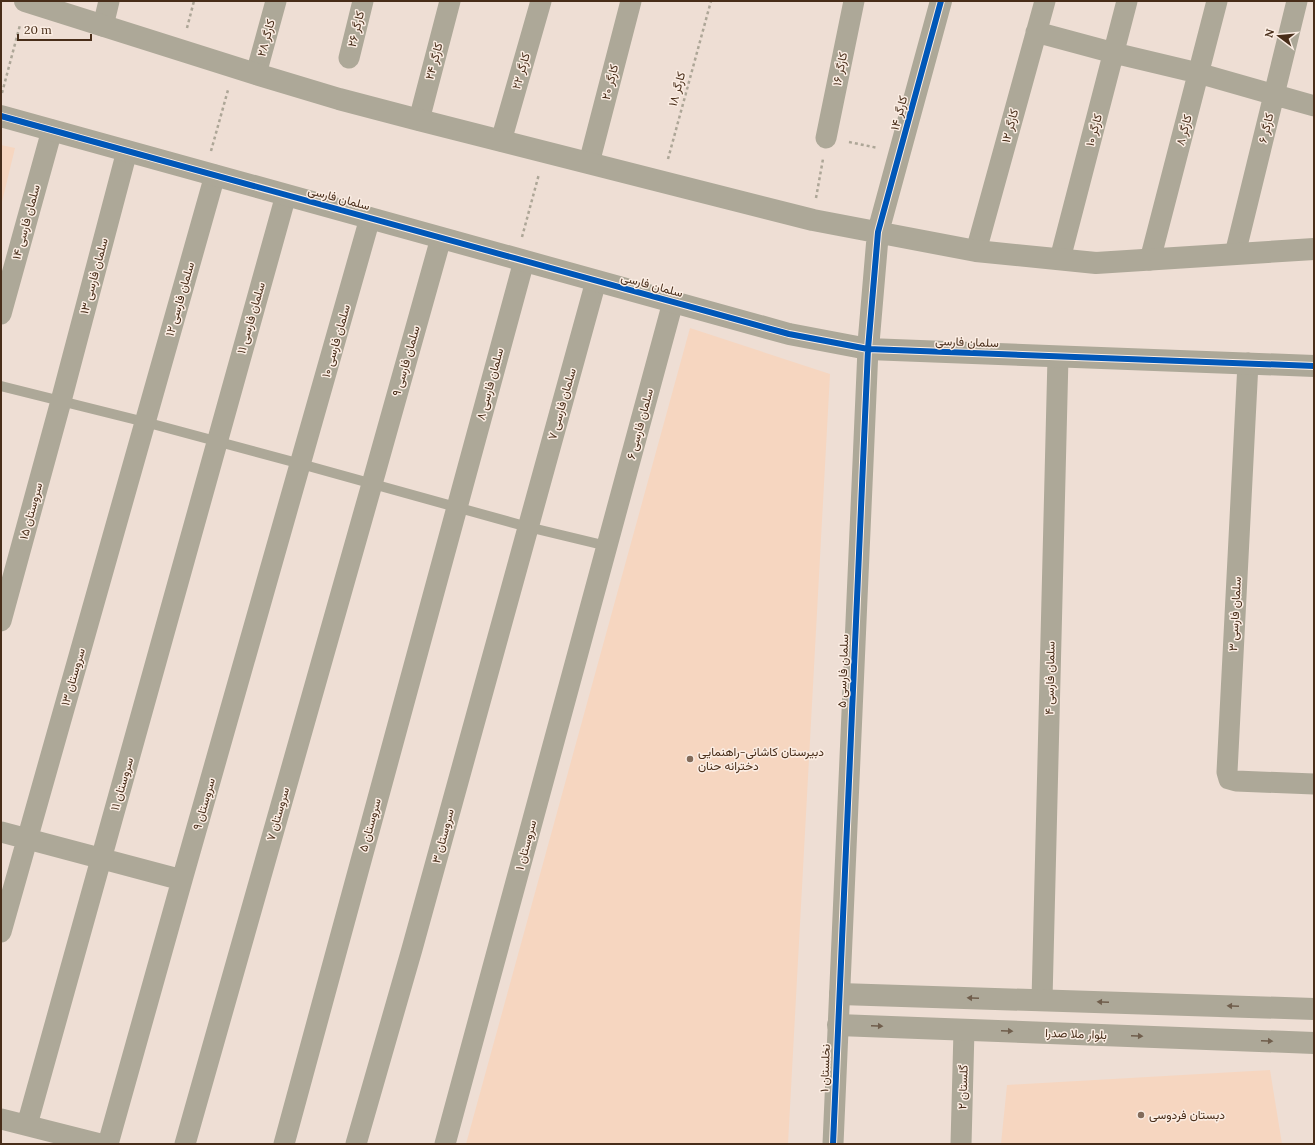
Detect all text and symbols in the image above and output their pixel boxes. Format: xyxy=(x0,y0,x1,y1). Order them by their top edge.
street label: کارگر ۲۶ xyxy=(344,9,368,49)
scale bar xyxy=(18,16,91,42)
north arrow xyxy=(1259,16,1299,56)
street label: کارگر ۲۸ xyxy=(253,18,279,58)
text: 20 m xyxy=(24,22,52,37)
text: N xyxy=(1261,27,1277,39)
street label: کارگر ۲۴ xyxy=(421,41,447,81)
street label: کارگر ۲۲ xyxy=(508,51,534,91)
street label: کارگر ۱۶ xyxy=(829,51,851,87)
street label: کارگر ۲۰ xyxy=(598,63,622,101)
street label: کارگر ۱۸ xyxy=(665,70,689,108)
street label: کارگر ۱۴ xyxy=(887,94,911,132)
street label: کارگر ۱۲ xyxy=(998,107,1022,145)
street label: کارگر ۶ xyxy=(1255,111,1277,145)
street label: کارگر ۱۰ xyxy=(1082,112,1106,148)
street label: کارگر ۸ xyxy=(1172,113,1196,147)
street label: سلمان فارسی xyxy=(306,182,372,214)
street label: سلمان فارسی ۱۴ xyxy=(8,183,44,261)
street label: سلمان فارسی ۱۳ xyxy=(76,236,112,316)
street label: سلمان فارسی ۱۲ xyxy=(162,260,198,338)
street label: سلمان فارسی xyxy=(619,269,685,301)
street label: سلمان فارسی ۱۱ xyxy=(233,280,269,356)
street label: سلمان فارسی ۱۰ xyxy=(318,303,354,379)
street label: سلمان فارسی ۹ xyxy=(388,324,424,398)
street label: سلمان فارسی xyxy=(935,333,999,351)
street label: سلمان فارسی ۸ xyxy=(473,346,507,422)
street label: سلمان فارسی ۷ xyxy=(544,366,580,442)
street label: سلمان فارسی ۶ xyxy=(623,387,657,461)
street label: سروستان ۱۵ xyxy=(16,481,46,541)
street label: سلمان فارسی ۳ xyxy=(1225,576,1245,652)
street label: سلمان فارسی ۵ xyxy=(834,634,852,708)
street label: سلمان فارسی ۴ xyxy=(1041,641,1059,715)
street label: سروستان ۱۳ xyxy=(57,646,89,708)
place label: دبیرستان کاشانی-راهنمایی دخترانه حنان xyxy=(698,744,824,774)
marker: دبیرستان کاشانی-راهنمایی دخترانه حنان xyxy=(685,754,695,764)
street label: سروستان ۱۱ xyxy=(107,756,137,812)
street label: سروستان ۹ xyxy=(189,776,219,832)
street label: سروستان ۷ xyxy=(263,785,293,843)
street label: سروستان ۵ xyxy=(355,796,385,854)
street label: سروستان ۳ xyxy=(428,807,458,865)
street label: سروستان ۱ xyxy=(512,818,540,872)
one-way arrow xyxy=(966,995,979,1001)
one-way arrow xyxy=(1096,999,1109,1005)
one-way arrow xyxy=(1226,1003,1239,1009)
one-way arrow xyxy=(871,1023,883,1030)
street label: بلوار ملا صدرا xyxy=(1045,1025,1107,1043)
one-way arrow xyxy=(1001,1028,1014,1034)
one-way arrow xyxy=(1131,1033,1144,1039)
one-way arrow xyxy=(1261,1038,1274,1044)
street label: نخلستان ۱ xyxy=(816,1044,833,1092)
street label: گلستان ۲ xyxy=(954,1064,971,1110)
place label: دبستان فردوسی xyxy=(1149,1107,1225,1123)
marker: دبستان فردوسی xyxy=(1136,1110,1146,1120)

